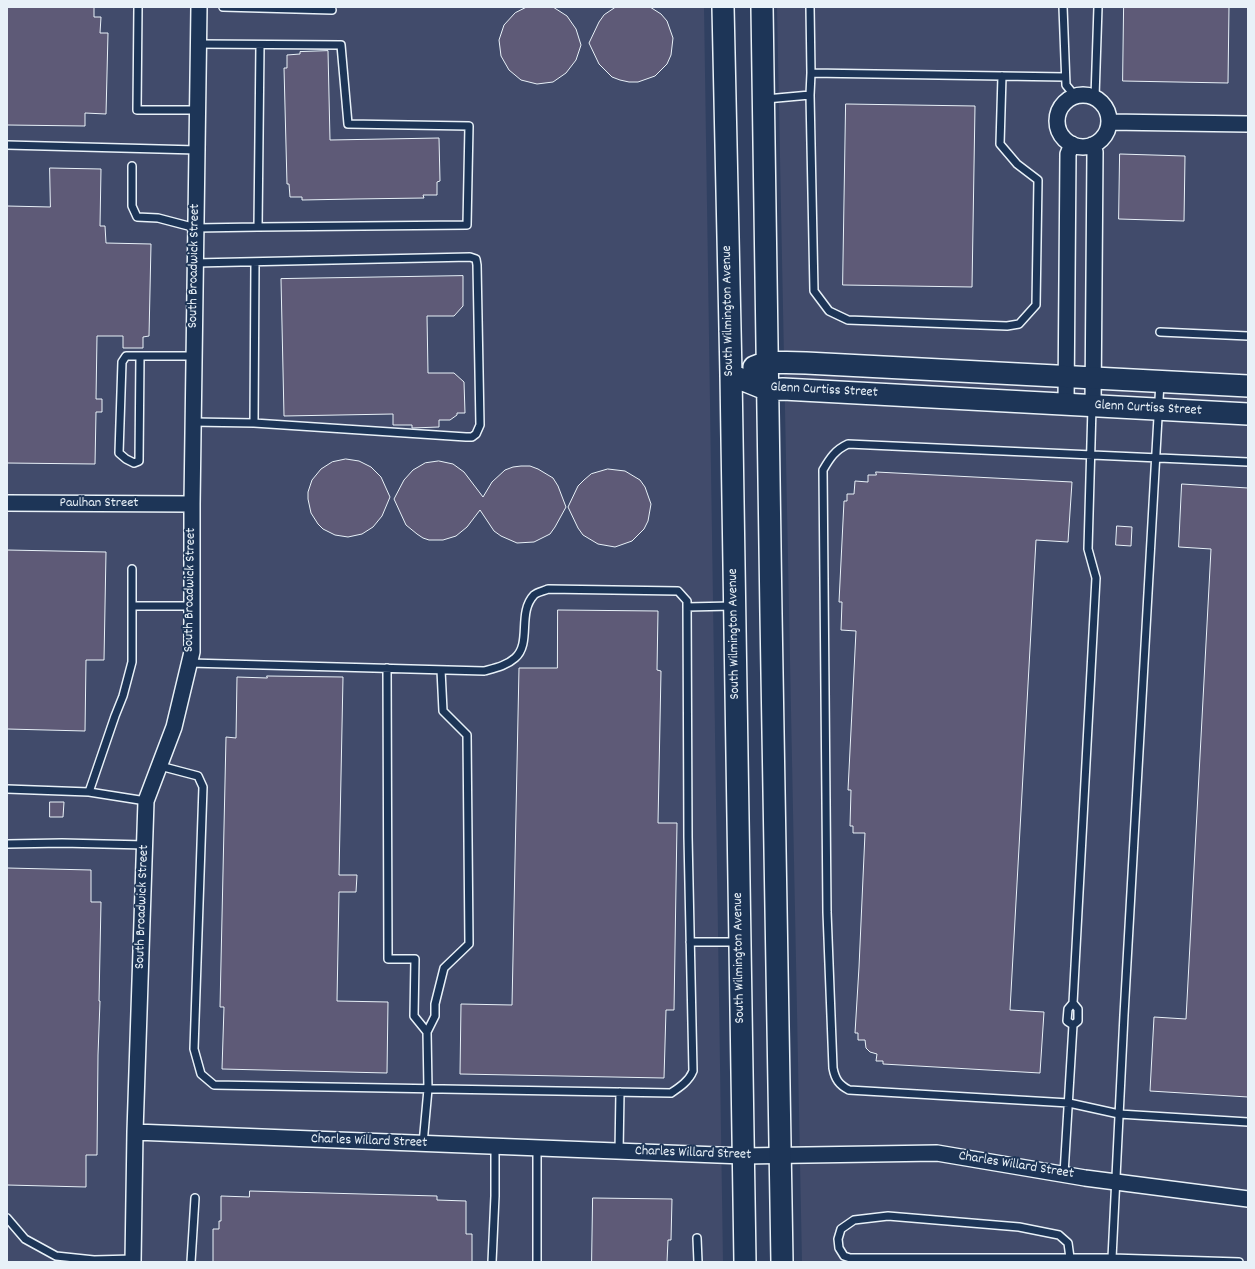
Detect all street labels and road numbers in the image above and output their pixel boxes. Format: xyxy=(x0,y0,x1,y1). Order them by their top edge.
street label: South Broadwick Street xyxy=(186,204,204,328)
street label: South Wilmington Avenue xyxy=(719,245,739,377)
street label: Glenn Curtiss Street xyxy=(770,380,878,402)
street label: Glenn Curtiss Street xyxy=(1094,398,1202,420)
street label: Paulhan Street xyxy=(60,496,138,512)
street label: South Broadwick Street xyxy=(182,528,200,652)
street label: South Wilmington Avenue xyxy=(725,568,745,700)
street label: South Broadwick Street xyxy=(132,844,154,970)
street label: South Wilmington Avenue xyxy=(730,892,750,1024)
street label: Charles Willard Street xyxy=(310,1132,428,1152)
street label: Charles Willard Street xyxy=(634,1144,752,1164)
street label: Charles Willard Street xyxy=(957,1149,1075,1183)

